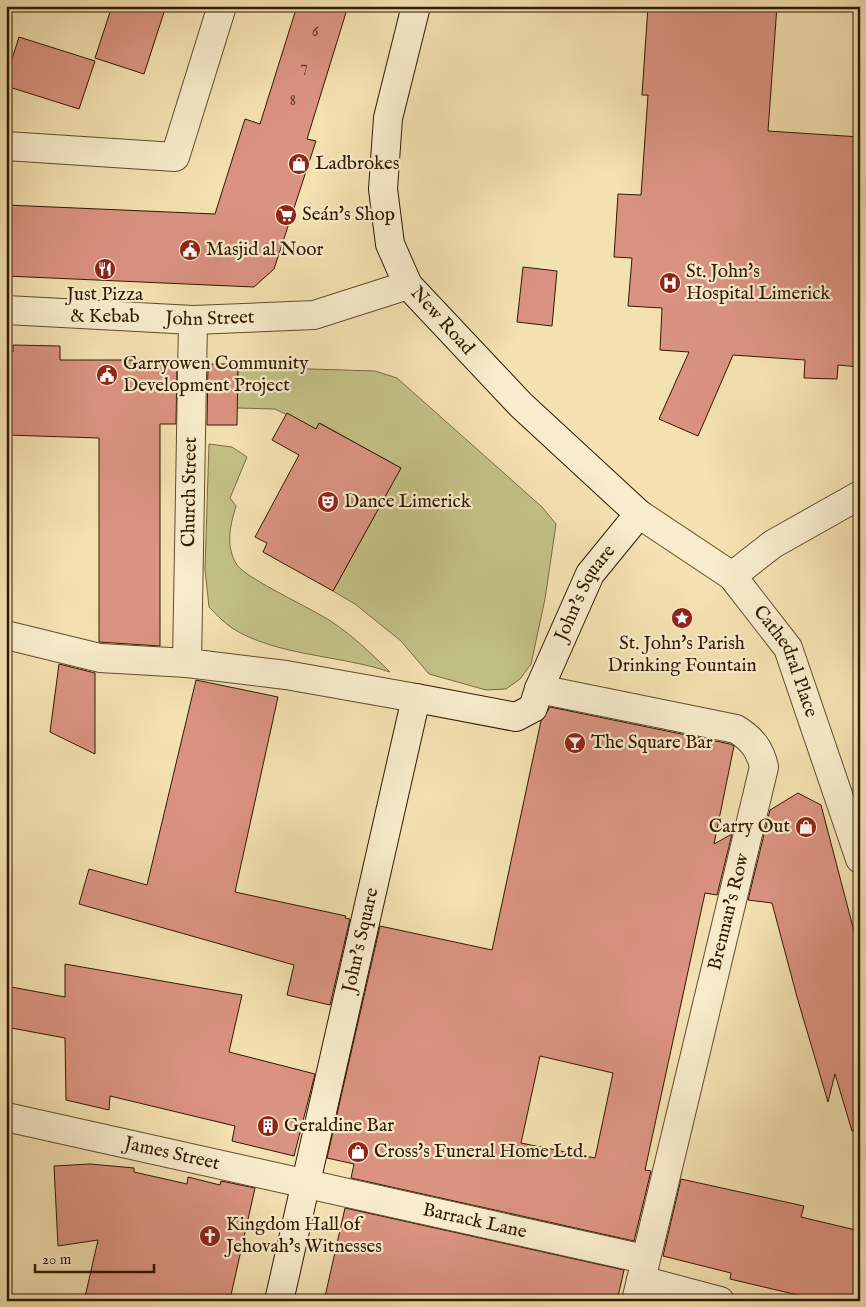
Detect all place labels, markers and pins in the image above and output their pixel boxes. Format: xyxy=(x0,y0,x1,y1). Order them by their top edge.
shop icon: Ladbrokes xyxy=(287,152,311,176)
place label: Ladbrokes xyxy=(315,152,400,176)
supermarket icon: Seán's Shop xyxy=(274,203,298,227)
place label: Seán's Shop xyxy=(302,203,395,227)
public building icon: Masjid al Noor xyxy=(178,238,202,262)
place label: Masjid al Noor xyxy=(206,238,323,262)
restaurant icon: Just Pizza & Kebab xyxy=(93,257,117,281)
place label: St. John's Hospital Limerick xyxy=(686,260,831,306)
hospital icon: St. John's Hospital Limerick xyxy=(658,271,682,295)
place label: Just Pizza & Kebab xyxy=(65,283,144,329)
place label: Garryowen Community Development Project xyxy=(123,352,309,398)
public building icon: Garryowen Community Development Project xyxy=(95,363,119,387)
theatre icon: Dance Limerick xyxy=(316,490,340,514)
place label: Dance Limerick xyxy=(344,490,472,514)
place icon: St. John's Parish Drinking Fountain xyxy=(670,606,694,630)
place label: St. John's Parish Drinking Fountain xyxy=(607,632,757,678)
bar icon: The Square Bar xyxy=(563,731,587,755)
place label: The Square Bar xyxy=(591,731,713,755)
place label: Carry Out xyxy=(709,815,790,839)
shop icon: Carry Out xyxy=(794,815,818,839)
building icon: Geraldine Bar xyxy=(256,1114,280,1138)
place label: Geraldine Bar xyxy=(284,1114,394,1138)
shop icon: Cross's Funeral Home Ltd. xyxy=(346,1140,370,1164)
place label: Cross's Funeral Home Ltd. xyxy=(374,1140,587,1164)
place label: Kingdom Hall of Jehovah's Witnesses xyxy=(224,1213,382,1259)
church icon: Kingdom Hall of Jehovah's Witnesses xyxy=(198,1224,222,1248)

